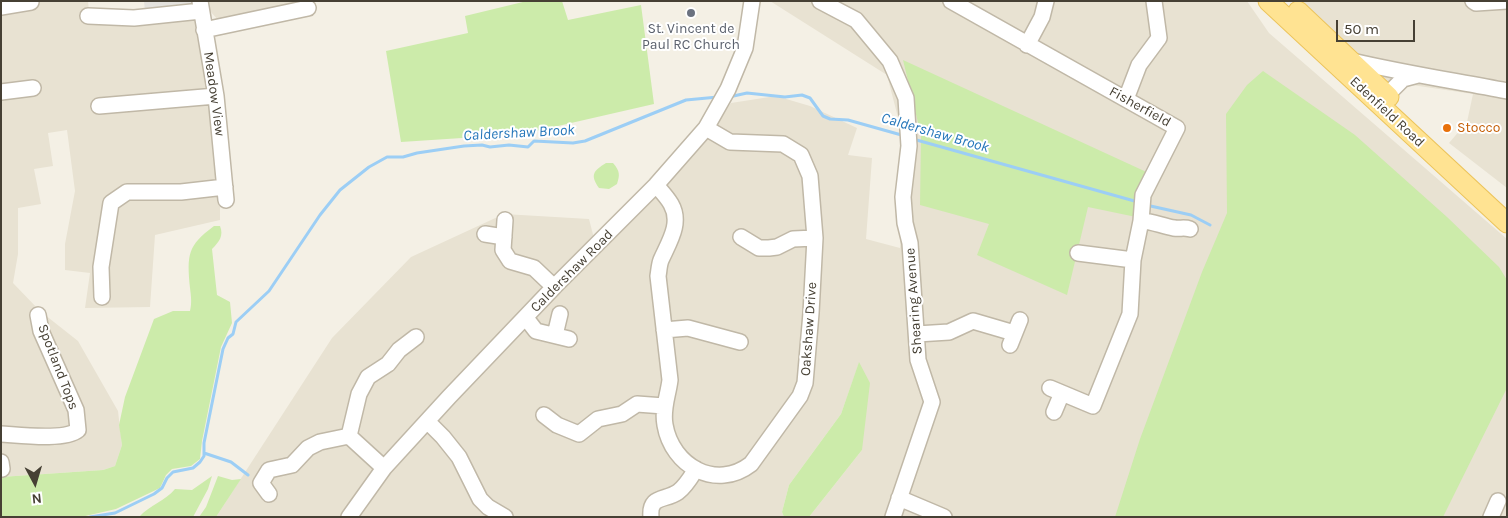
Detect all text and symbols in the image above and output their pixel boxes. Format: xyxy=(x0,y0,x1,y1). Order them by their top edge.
marker: St. Vincent de Paul RC Church xyxy=(685,7,697,19)
scale bar xyxy=(1338,10,1417,42)
text: 50 m xyxy=(1344,20,1379,38)
place label: St. Vincent de Paul RC Church xyxy=(642,21,740,54)
street label: Meadow View xyxy=(200,50,228,138)
street label: Edenfield Road xyxy=(1346,73,1428,151)
street label: Fisherfield xyxy=(1106,83,1174,131)
water label: Caldershaw Brook xyxy=(879,109,991,157)
place label: Stocco xyxy=(1457,120,1500,136)
water label: Caldershaw Brook xyxy=(463,121,575,145)
marker: Stocco xyxy=(1441,122,1453,134)
street label: Caldershaw Road xyxy=(527,226,617,316)
street label: Shearing Avenue xyxy=(902,247,926,355)
street label: Oakshaw Drive xyxy=(797,281,821,377)
street label: Spotland Tops xyxy=(34,322,82,412)
north arrow xyxy=(10,458,60,508)
text: N xyxy=(31,489,43,507)

